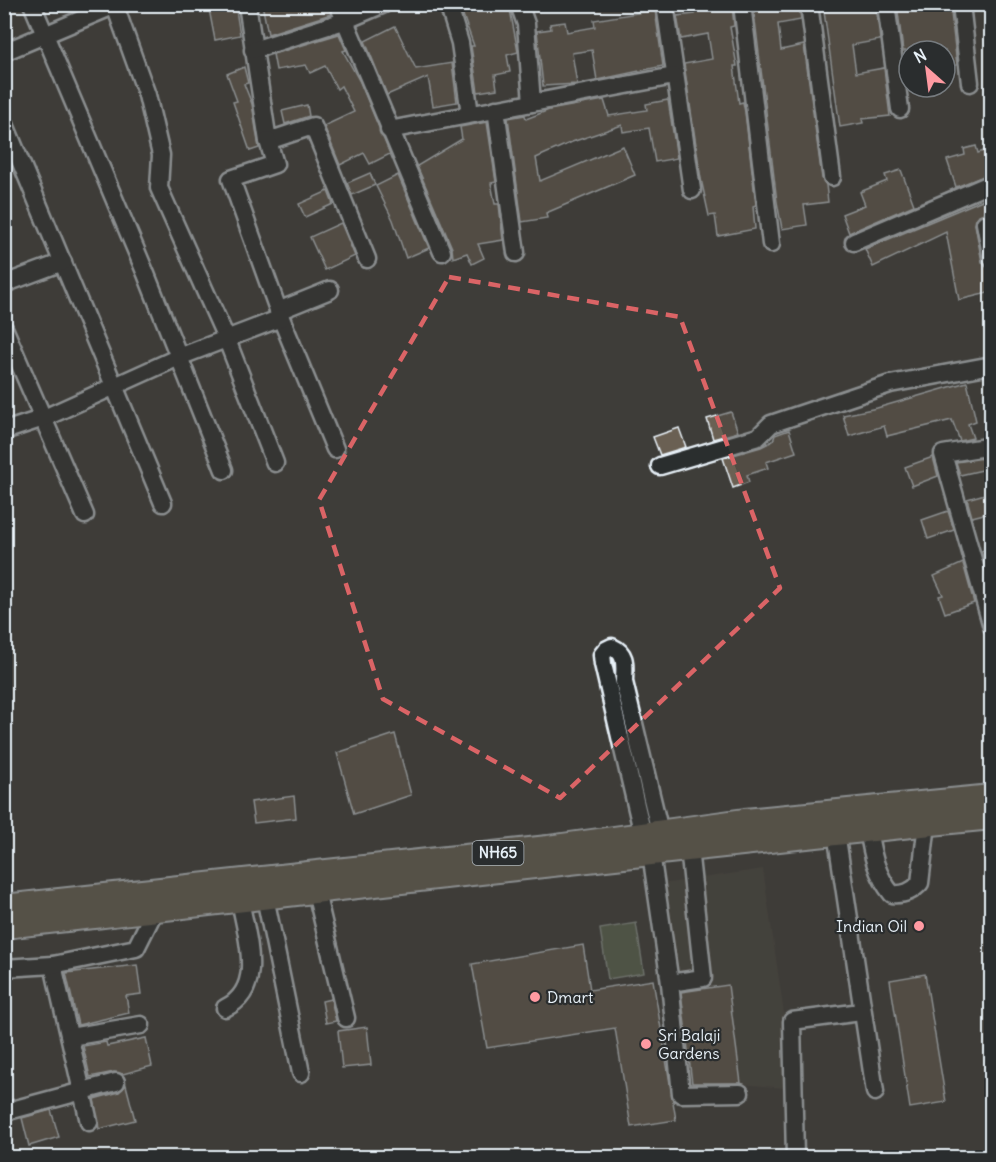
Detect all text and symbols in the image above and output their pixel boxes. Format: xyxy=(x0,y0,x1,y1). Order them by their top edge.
north arrow xyxy=(897,39,957,99)
text: N xyxy=(910,44,930,67)
road number: NH65 xyxy=(472,841,524,865)
place label: Indian Oil xyxy=(836,916,907,936)
marker: Indian Oil xyxy=(912,919,926,933)
place label: Dmart xyxy=(547,987,594,1007)
marker: Dmart xyxy=(528,990,542,1004)
place label: Sri Balaji Gardens xyxy=(658,1025,720,1063)
marker: Sri Balaji Gardens xyxy=(639,1037,653,1051)

